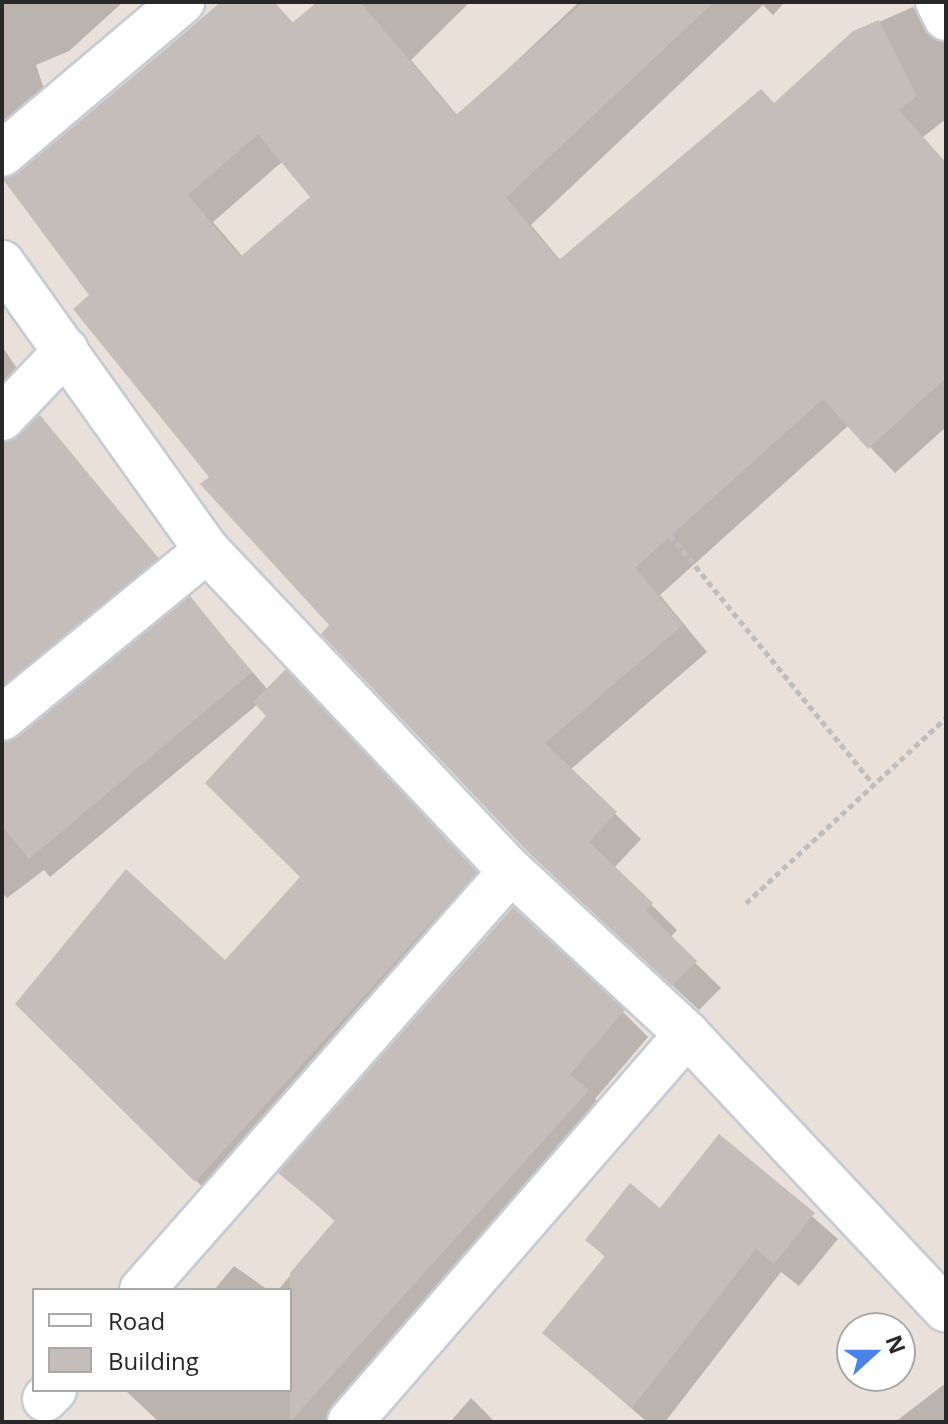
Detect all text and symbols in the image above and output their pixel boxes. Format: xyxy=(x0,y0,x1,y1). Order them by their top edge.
legend xyxy=(32,1288,292,1392)
text: Road xyxy=(108,1304,165,1337)
north arrow xyxy=(836,1312,916,1392)
text: N xyxy=(879,1330,914,1358)
text: Building xyxy=(108,1344,199,1377)

